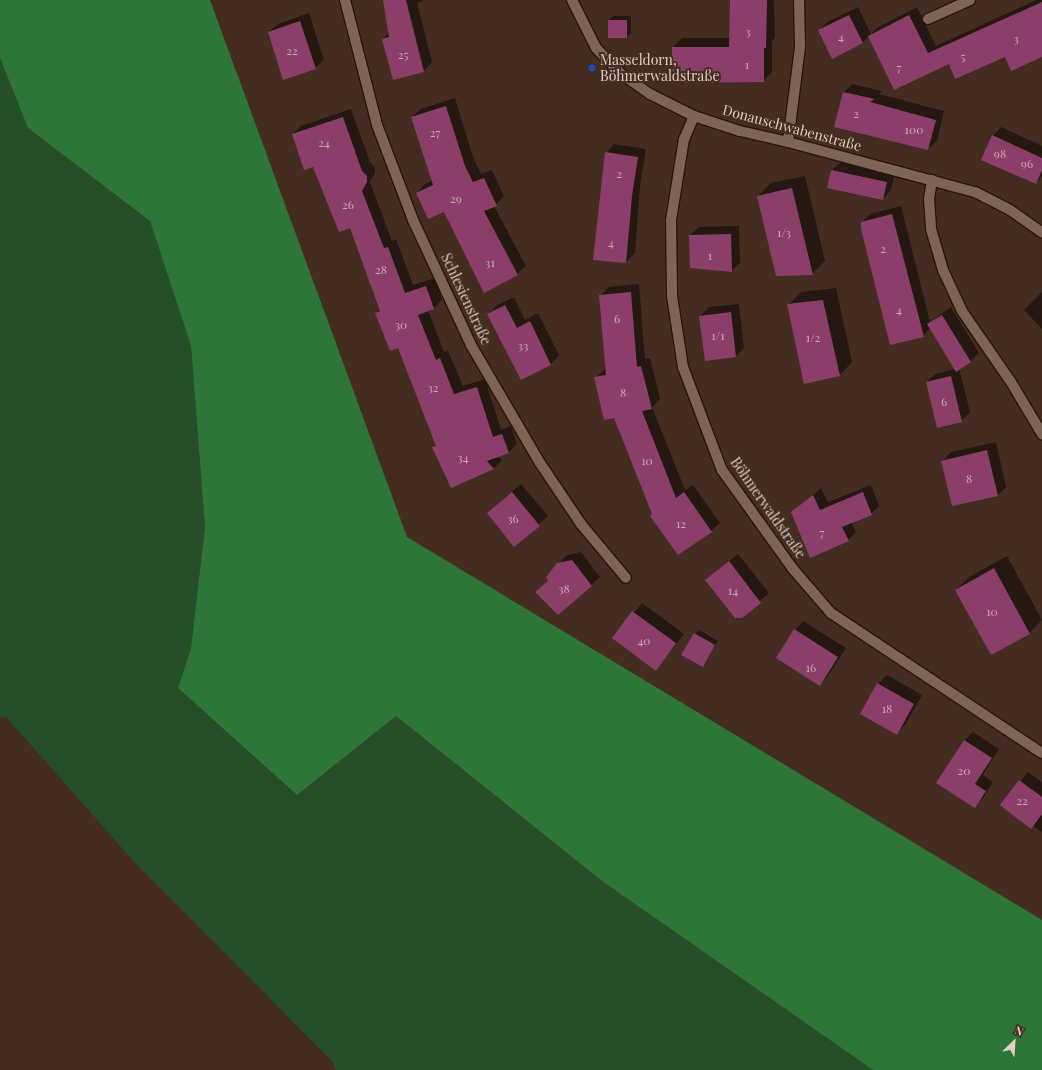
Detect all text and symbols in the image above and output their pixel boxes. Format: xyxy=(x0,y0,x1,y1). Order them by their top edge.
house number: 3 xyxy=(745,25,751,39)
house number: 4 xyxy=(838,30,844,44)
house number: 3 xyxy=(1013,32,1019,46)
house number: 22 xyxy=(286,44,298,58)
house number: 25 xyxy=(398,48,408,62)
house number: 5 xyxy=(961,50,965,64)
place label: Masseldorn, Böhmerwaldstraße xyxy=(600,52,720,84)
house number: 1 xyxy=(745,58,749,72)
house number: 7 xyxy=(897,61,901,75)
marker: Masseldorn, Böhmerwaldstraße xyxy=(587,63,597,73)
street label: Donauschwabenstraße xyxy=(721,101,863,155)
house number: 2 xyxy=(853,107,859,121)
house number: 100 xyxy=(905,123,923,137)
house number: 27 xyxy=(430,126,440,140)
house number: 24 xyxy=(318,136,330,150)
house number: 98 xyxy=(994,147,1006,161)
house number: 96 xyxy=(1021,157,1033,171)
house number: 2 xyxy=(616,167,622,181)
house number: 29 xyxy=(450,192,462,206)
house number: 26 xyxy=(342,198,354,212)
house number: 1/3 xyxy=(777,226,791,240)
house number: 4 xyxy=(608,236,614,250)
house number: 2 xyxy=(880,242,886,256)
house number: 1 xyxy=(708,249,712,263)
street label: Schlesienstraße xyxy=(437,251,495,347)
house number: 31 xyxy=(485,256,495,270)
house number: 28 xyxy=(375,263,387,277)
house number: 4 xyxy=(896,303,902,317)
house number: 6 xyxy=(614,312,620,326)
house number: 30 xyxy=(395,318,407,332)
house number: 1/1 xyxy=(711,329,725,343)
house number: 1/2 xyxy=(806,331,820,345)
house number: 33 xyxy=(518,339,528,353)
house number: 32 xyxy=(427,381,439,395)
house number: 8 xyxy=(620,386,626,400)
house number: 6 xyxy=(941,395,947,409)
house number: 34 xyxy=(457,451,469,465)
house number: 10 xyxy=(641,454,653,468)
street label: Böhmerwaldstraße xyxy=(727,454,809,562)
house number: 8 xyxy=(966,472,972,486)
house number: 36 xyxy=(507,512,519,526)
house number: 12 xyxy=(676,517,686,531)
house number: 7 xyxy=(820,526,824,540)
house number: 38 xyxy=(558,582,570,596)
house number: 14 xyxy=(728,584,738,598)
house number: 10 xyxy=(986,605,998,619)
house number: 40 xyxy=(637,634,651,648)
house number: 16 xyxy=(806,661,816,675)
house number: 18 xyxy=(882,702,892,716)
house number: 20 xyxy=(958,764,970,778)
house number: 22 xyxy=(1016,794,1028,808)
north arrow xyxy=(994,1022,1034,1062)
text: N xyxy=(1013,1022,1026,1039)

